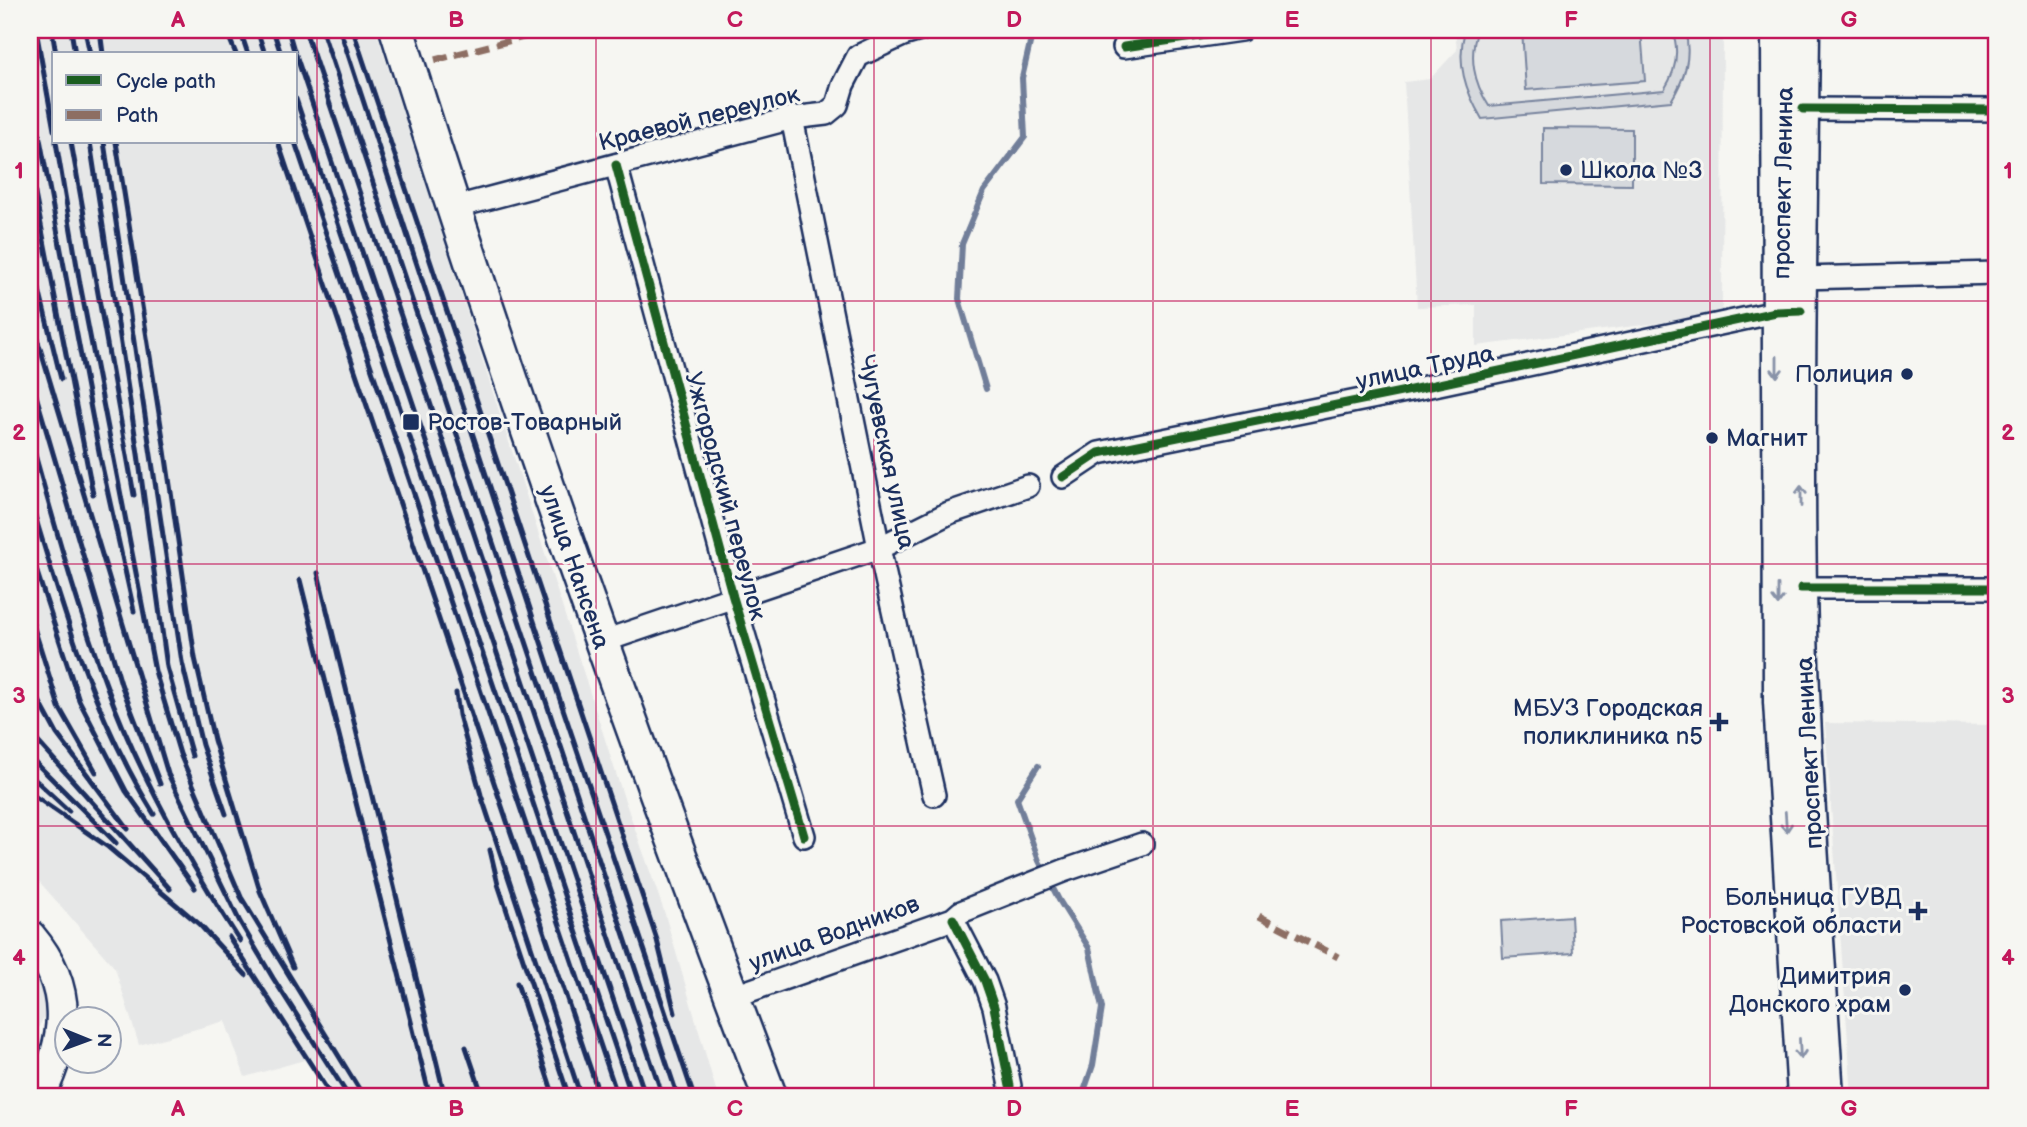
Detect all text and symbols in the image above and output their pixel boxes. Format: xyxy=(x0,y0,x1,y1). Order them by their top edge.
text: A xyxy=(170,6,186,34)
text: B xyxy=(448,6,464,34)
text: C xyxy=(727,6,743,34)
text: D xyxy=(1006,6,1022,34)
text: E xyxy=(1285,6,1300,34)
text: F xyxy=(1564,6,1578,34)
text: G xyxy=(1841,6,1858,34)
legend xyxy=(52,52,298,144)
text: Cycle path xyxy=(116,69,216,94)
street label: Краевой переулок xyxy=(596,79,803,157)
street label: проспект Ленина xyxy=(1767,86,1800,280)
text: Path xyxy=(116,103,158,128)
place label: Школа №3 xyxy=(1580,156,1703,185)
text: 1 xyxy=(14,157,24,185)
text: 1 xyxy=(2003,157,2013,185)
marker: Школа №3 xyxy=(1558,162,1574,178)
street label: улица Труда xyxy=(1354,339,1497,396)
street label: Чугуевская улица xyxy=(852,352,921,552)
one-way arrow xyxy=(1770,356,1784,379)
place label: Полиция xyxy=(1795,360,1893,389)
marker: Полиция xyxy=(1899,366,1915,382)
street label: Ужгородский переулок xyxy=(678,369,773,624)
place label: Ростов-Товарный xyxy=(427,408,622,437)
marker: Ростов-Товарный xyxy=(401,412,421,432)
text: 2 xyxy=(12,419,26,447)
text: 2 xyxy=(2001,419,2015,447)
place label: Магнит xyxy=(1726,424,1808,453)
marker: Магнит xyxy=(1704,430,1720,446)
street label: улица Нансена xyxy=(533,481,616,653)
one-way arrow xyxy=(1794,484,1808,507)
one-way arrow xyxy=(1771,583,1785,606)
street label: проспект Ленина xyxy=(1790,656,1829,850)
text: 3 xyxy=(12,682,26,710)
text: 3 xyxy=(2001,682,2015,710)
place label: МБУЗ Городская поликлиника n5 xyxy=(1513,694,1703,751)
marker: МБУЗ Городская поликлиника n5 xyxy=(1709,712,1729,732)
one-way arrow xyxy=(1780,811,1793,834)
place label: Больница ГУВД Ростовской области xyxy=(1680,883,1902,940)
street label: улица Водников xyxy=(745,889,924,978)
marker: Больница ГУВД Ростовской области xyxy=(1908,901,1928,921)
text: 4 xyxy=(12,944,26,972)
text: 4 xyxy=(2001,944,2015,972)
place label: Димитрия Донского храм xyxy=(1729,962,1891,1019)
marker: Димитрия Донского храм xyxy=(1897,982,1913,998)
north arrow xyxy=(52,1004,122,1074)
text: N xyxy=(92,1033,115,1048)
one-way arrow xyxy=(1794,1038,1807,1060)
text: A xyxy=(170,1095,186,1123)
text: B xyxy=(448,1095,464,1123)
text: C xyxy=(727,1095,743,1123)
text: D xyxy=(1006,1095,1022,1123)
text: E xyxy=(1285,1095,1300,1123)
text: F xyxy=(1564,1095,1578,1123)
text: G xyxy=(1841,1095,1858,1123)

